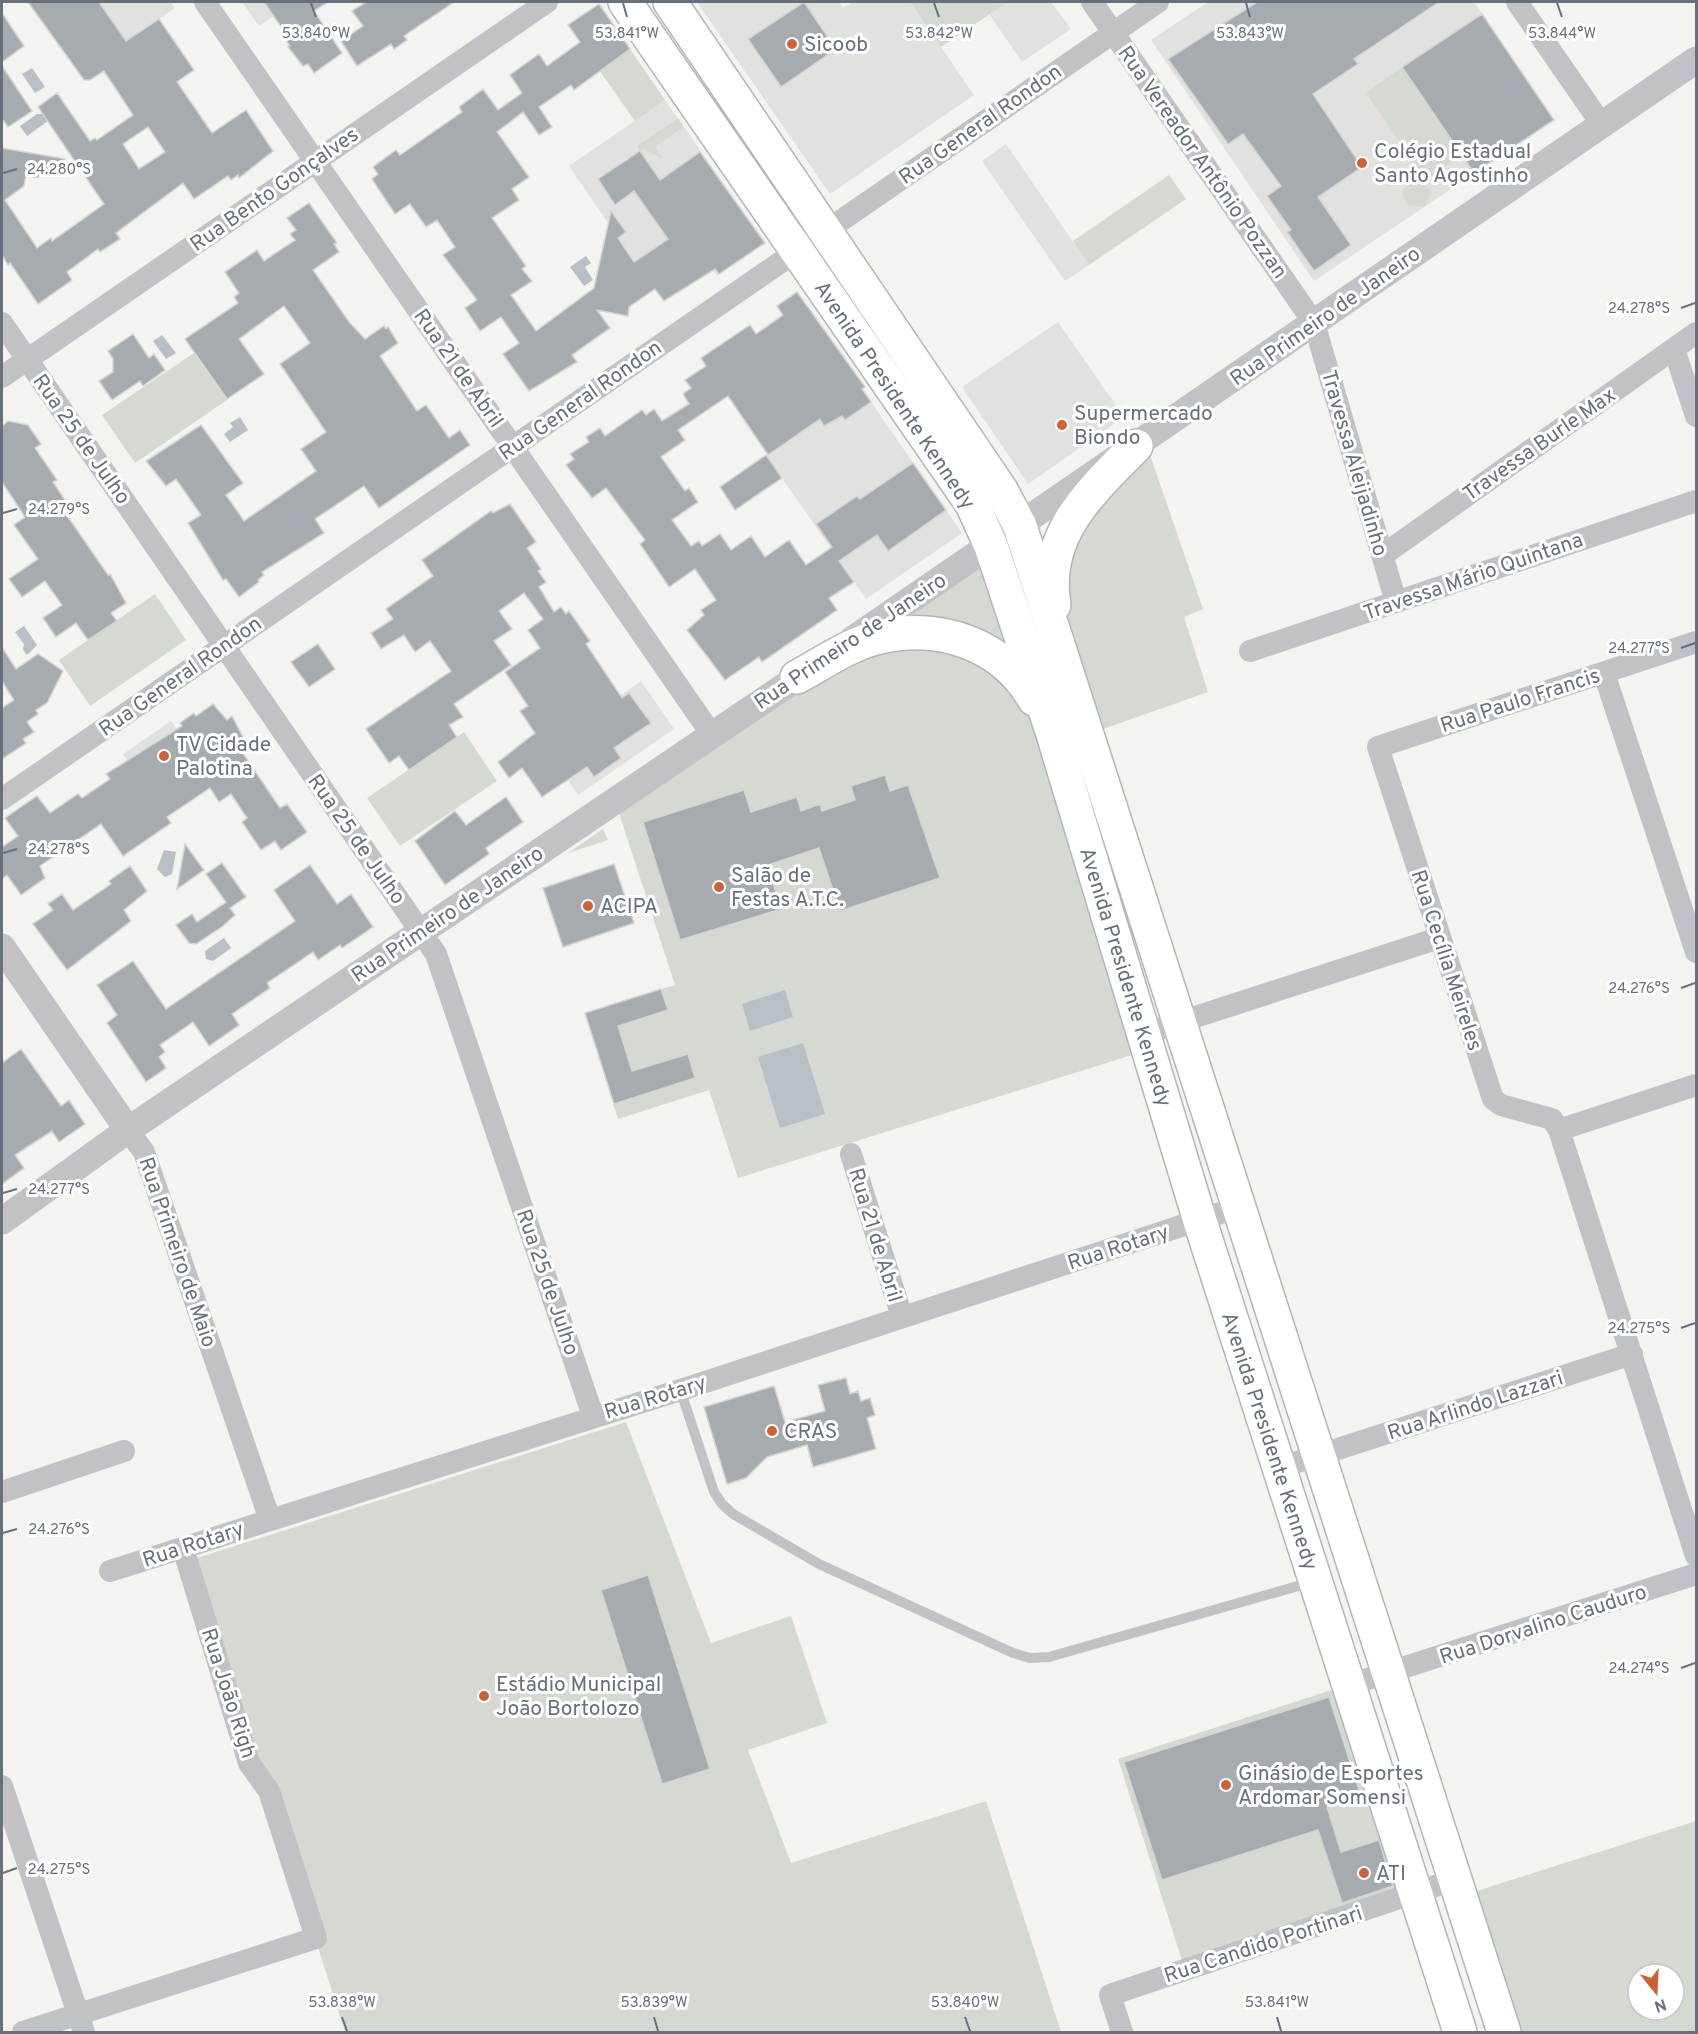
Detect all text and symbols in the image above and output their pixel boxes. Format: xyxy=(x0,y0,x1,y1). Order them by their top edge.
text: 53.840°W xyxy=(282,25,350,44)
text: 53.841°W xyxy=(595,25,659,44)
text: 53.842°W xyxy=(905,25,973,44)
text: 53.843°W xyxy=(1216,25,1284,44)
text: 53.844°W xyxy=(1528,25,1596,44)
place label: Sicoob xyxy=(804,32,868,59)
marker: Sicoob xyxy=(785,37,799,51)
street label: Rua Vereador Antônio Pozzan xyxy=(1111,41,1293,285)
street label: Rua General Rondon xyxy=(894,59,1068,192)
street label: Rua Bento Gonçalves xyxy=(185,122,364,259)
place label: Colégio Estadual Santo Agostinho xyxy=(1374,139,1531,190)
marker: Colégio Estadual Santo Agostinho xyxy=(1355,156,1369,170)
text: 24.280°S xyxy=(27,161,91,180)
street label: Rua Primeiro de Janeiro xyxy=(1225,241,1426,393)
street label: Avenida Presidente Kennedy xyxy=(807,276,980,515)
text: 24.278°S xyxy=(1608,300,1670,319)
street label: Rua 21 de Abril xyxy=(407,304,509,434)
street label: Rua General Rondon xyxy=(494,335,668,468)
street label: Travessa Aleijadinho xyxy=(1314,367,1393,559)
street label: Rua 25 de Julho xyxy=(26,369,136,510)
street label: Travessa Burle Max xyxy=(1458,382,1622,508)
place label: Supermercado Biondo xyxy=(1074,401,1213,452)
marker: Supermercado Biondo xyxy=(1055,418,1069,432)
text: 24.279°S xyxy=(28,501,90,520)
street label: Travessa Mário Quintana xyxy=(1360,527,1587,628)
street label: Rua Primeiro de Janeiro xyxy=(750,568,952,717)
street label: Rua General Rondon xyxy=(94,611,268,744)
text: 24.277°S xyxy=(1608,640,1670,659)
street label: Rua Paulo Francis xyxy=(1437,663,1604,740)
place label: TV Cidade Palotina xyxy=(176,732,271,783)
marker: TV Cidade Palotina xyxy=(157,749,171,763)
street label: Rua 25 de Julho xyxy=(301,769,411,910)
text: 24.278°S xyxy=(28,841,90,860)
street label: Rua Primeiro de Janeiro xyxy=(347,841,549,990)
street label: Avenida Presidente Kennedy xyxy=(1072,844,1177,1110)
place label: Salão de Festas A.T.C. xyxy=(731,863,844,914)
street label: Rua Cecília Meireles xyxy=(1404,867,1488,1054)
marker: Salão de Festas A.T.C. xyxy=(712,880,726,894)
place label: ACIPA xyxy=(600,894,658,921)
marker: ACIPA xyxy=(581,899,595,913)
text: 24.276°S xyxy=(1608,980,1670,999)
street label: Rua Primeiro de Maio xyxy=(131,1154,222,1351)
street label: Rua 21 de Abril xyxy=(841,1165,908,1306)
text: 24.277°S xyxy=(28,1181,90,1200)
street label: Rua 25 de Julho xyxy=(509,1206,584,1359)
street label: Rua Rotary xyxy=(1064,1219,1173,1278)
street label: Avenida Presidente Kennedy xyxy=(1214,1309,1323,1574)
text: 24.275°S xyxy=(1608,1320,1671,1339)
street label: Rua Arlindo Lazzari xyxy=(1384,1365,1567,1448)
street label: Rua Rotary xyxy=(601,1370,710,1427)
place label: CRAS xyxy=(784,1419,837,1446)
marker: CRAS xyxy=(765,1424,779,1438)
street label: Rua Rotary xyxy=(139,1516,248,1575)
text: 24.276°S xyxy=(28,1521,90,1540)
street label: Rua Dorvalino Cauduro xyxy=(1436,1579,1650,1672)
street label: Rua João Righ xyxy=(194,1625,261,1762)
text: 24.274°S xyxy=(1608,1660,1670,1679)
place label: Estádio Municipal João Bortolozo xyxy=(496,1672,661,1723)
marker: Estádio Municipal João Bortolozo xyxy=(477,1689,491,1703)
place label: Ginásio de Esportes Ardomar Somensi xyxy=(1238,1761,1424,1812)
marker: Ginásio de Esportes Ardomar Somensi xyxy=(1219,1778,1233,1792)
text: 24.275°S xyxy=(28,1861,91,1880)
place label: ATI xyxy=(1376,1861,1406,1888)
marker: ATI xyxy=(1357,1866,1371,1880)
street label: Rua Candido Portinari xyxy=(1161,1901,1366,1990)
north arrow xyxy=(1626,1962,1686,2022)
text: N xyxy=(1651,1993,1669,2016)
text: 53.838°W xyxy=(308,1994,376,2013)
text: 53.839°W xyxy=(620,1994,688,2013)
text: 53.840°W xyxy=(931,1994,999,2013)
text: 53.841°W xyxy=(1245,1994,1309,2013)

